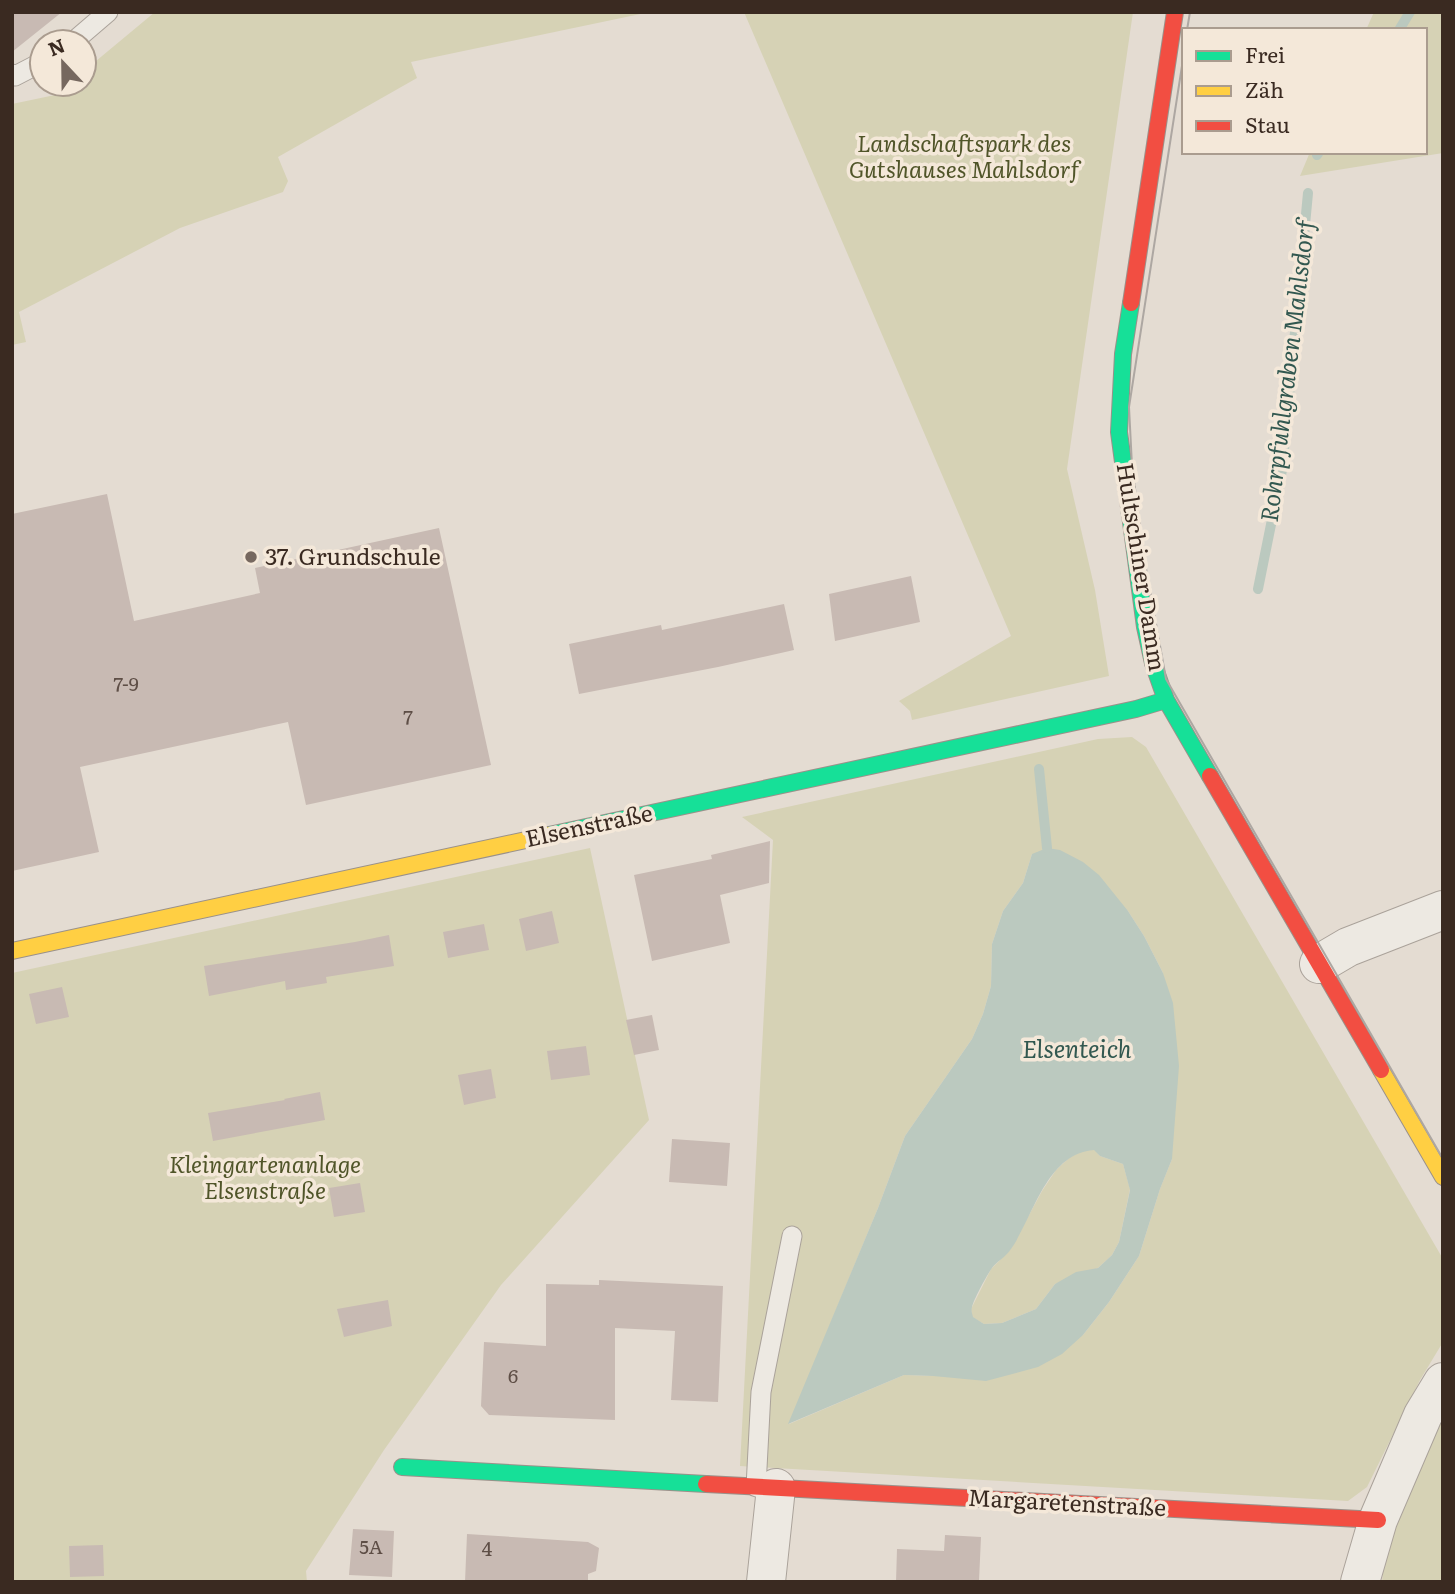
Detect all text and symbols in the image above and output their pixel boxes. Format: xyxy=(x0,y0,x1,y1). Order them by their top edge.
north arrow xyxy=(28,28,98,98)
legend xyxy=(1182,28,1427,154)
text: N xyxy=(44,30,69,62)
text: Frei xyxy=(1245,38,1285,69)
text: Zäh xyxy=(1245,73,1284,104)
text: Stau xyxy=(1245,108,1290,139)
park label: Landschaftspark des Gutshauses Mahlsdorf xyxy=(849,125,1081,185)
water label: Rohrpfuhlgraben Mahlsdorf xyxy=(1250,215,1322,524)
street label: Hultschiner Damm xyxy=(1110,460,1176,673)
place label: 37. Grundschule xyxy=(265,538,441,572)
marker: 37. Grundschule xyxy=(243,549,259,565)
house number: 7-9 xyxy=(113,669,139,697)
house number: 7 xyxy=(403,702,413,730)
street label: Elsenstraße xyxy=(522,794,655,854)
water label: Elsenteich xyxy=(1022,1030,1132,1065)
park label: Kleingartenanlage Elsenstraße xyxy=(169,1146,361,1206)
house number: 6 xyxy=(508,1361,518,1389)
street label: Margaretenstraße xyxy=(967,1479,1167,1523)
house number: 5A xyxy=(359,1532,383,1560)
house number: 4 xyxy=(482,1534,493,1562)

